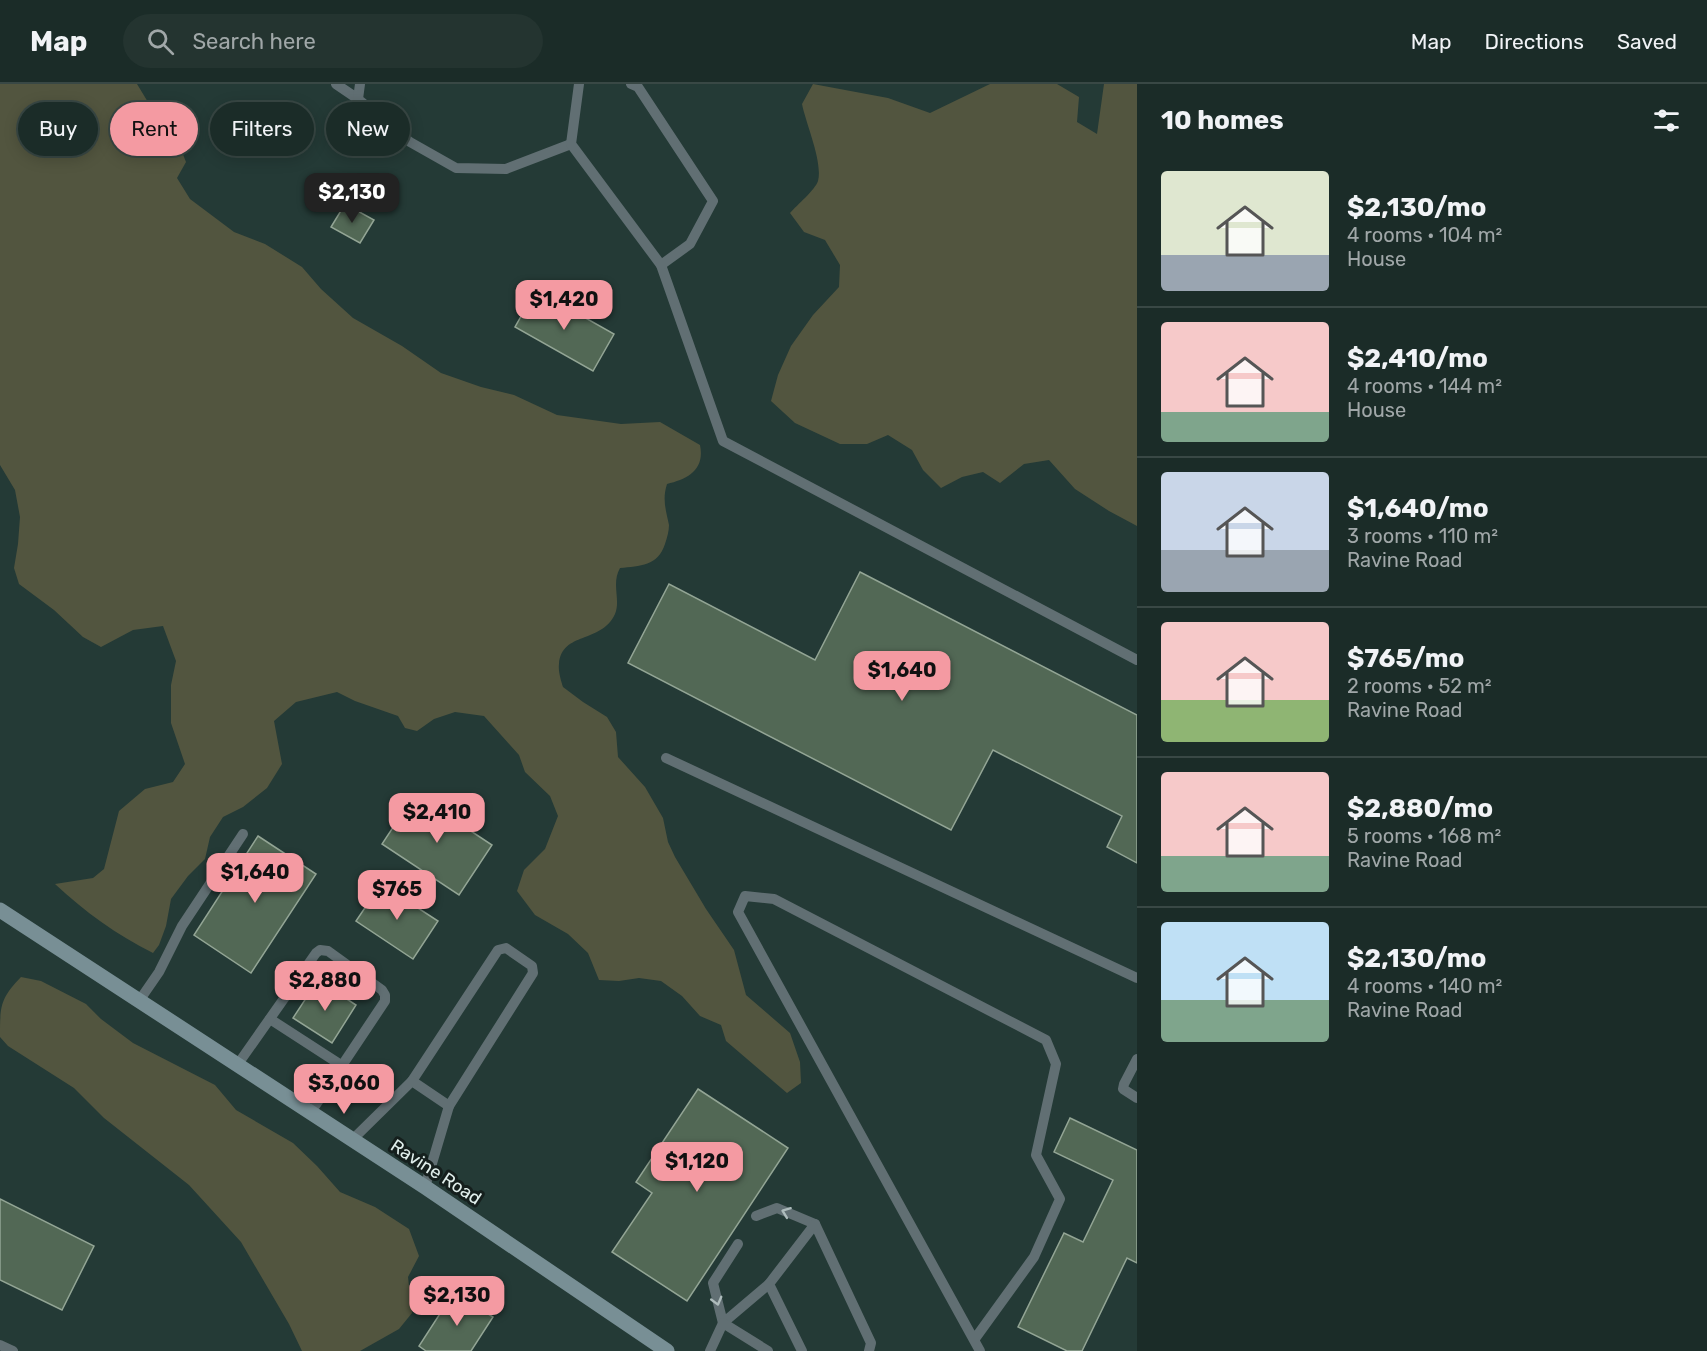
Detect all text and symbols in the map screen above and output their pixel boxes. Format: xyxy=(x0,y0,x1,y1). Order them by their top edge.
search box xyxy=(123,14,543,68)
text: Map xyxy=(30,25,87,58)
icon: search xyxy=(144,25,177,58)
text: Search here xyxy=(192,28,316,55)
text: Map xyxy=(1411,29,1452,54)
text: Directions xyxy=(1485,29,1584,54)
text: Saved xyxy=(1617,29,1677,54)
chip: Buy xyxy=(18,102,98,156)
chip: Rent xyxy=(110,102,198,156)
chip: Filters xyxy=(210,102,314,156)
chip: New xyxy=(326,102,410,156)
icon: filters xyxy=(1650,104,1683,137)
text: 10 homes xyxy=(1161,105,1284,136)
pin: $2,130 xyxy=(303,173,401,224)
text: $2,130 xyxy=(318,180,386,204)
text: $2,130/mo xyxy=(1347,192,1486,223)
icon: home xyxy=(1209,195,1281,267)
text: 4 rooms · 104 m² xyxy=(1347,223,1502,247)
text: House xyxy=(1347,247,1406,271)
pin: $1,420 xyxy=(515,280,613,331)
text: $1,420 xyxy=(530,287,598,311)
text: $2,410/mo xyxy=(1347,343,1488,374)
icon: home xyxy=(1209,346,1281,418)
text: 4 rooms · 144 m² xyxy=(1347,374,1502,398)
text: House xyxy=(1347,398,1406,422)
text: $1,640/mo xyxy=(1347,493,1489,524)
icon: home xyxy=(1209,496,1281,568)
text: 3 rooms · 110 m² xyxy=(1347,524,1498,548)
text: Ravine Road xyxy=(1347,548,1462,572)
text: $765/mo xyxy=(1347,643,1464,674)
icon: home xyxy=(1209,646,1281,718)
pin: $1,640 xyxy=(853,651,951,702)
text: $1,640 xyxy=(867,658,937,682)
text: 2 rooms · 52 m² xyxy=(1347,674,1492,698)
text: Ravine Road xyxy=(1347,698,1462,722)
pin: $2,410 xyxy=(388,793,486,844)
text: $2,880/mo xyxy=(1347,793,1493,824)
icon: home xyxy=(1209,796,1281,868)
text: $2,410 xyxy=(403,800,471,824)
text: 5 rooms · 168 m² xyxy=(1347,824,1501,848)
text: Ravine Road xyxy=(1347,848,1462,872)
pin: $1,640 xyxy=(206,853,304,904)
text: $1,640 xyxy=(220,860,290,884)
pin: $765 xyxy=(361,870,433,921)
text: $765 xyxy=(372,877,422,901)
text: $2,130/mo xyxy=(1347,943,1486,974)
icon: home xyxy=(1209,946,1281,1018)
pin: $2,880 xyxy=(276,961,374,1012)
text: $2,880 xyxy=(289,968,361,992)
text: 4 rooms · 140 m² xyxy=(1347,974,1502,998)
text: Ravine Road xyxy=(1347,998,1462,1022)
pin: $3,060 xyxy=(295,1064,393,1115)
text: $3,060 xyxy=(308,1071,380,1095)
street label: Ravine Road xyxy=(386,1134,486,1210)
pin: $1,120 xyxy=(648,1142,746,1193)
text: $1,120 xyxy=(665,1149,729,1173)
one-way arrow xyxy=(781,1207,791,1220)
pin: $2,130 xyxy=(408,1276,506,1327)
text: $2,130 xyxy=(423,1283,491,1307)
one-way arrow xyxy=(710,1296,723,1306)

